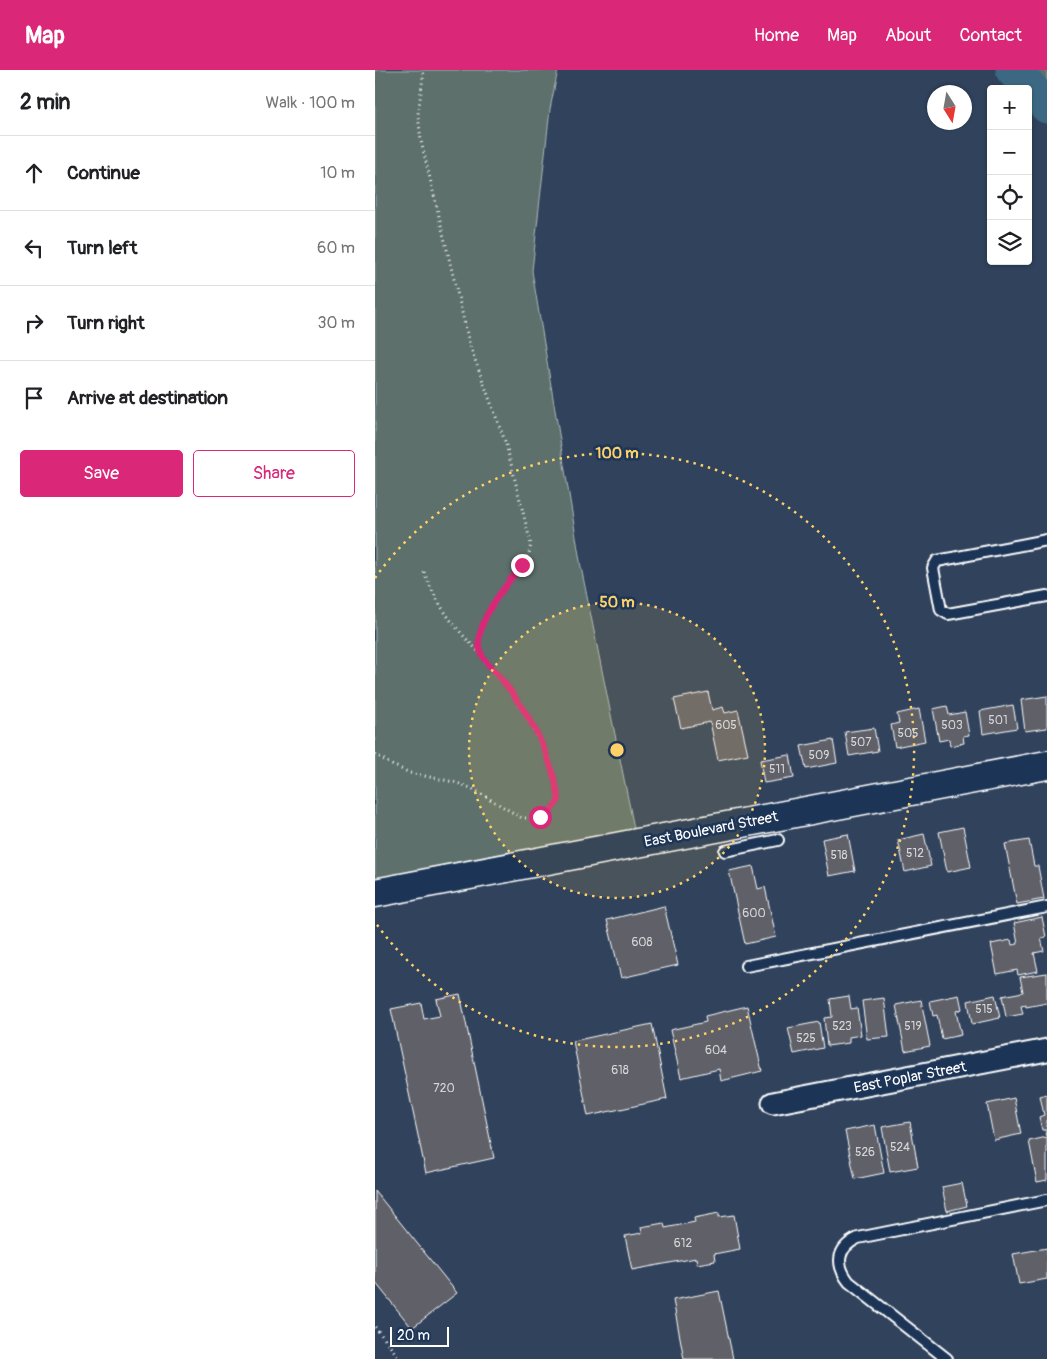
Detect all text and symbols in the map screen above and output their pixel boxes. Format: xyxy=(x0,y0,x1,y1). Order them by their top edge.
text: Map xyxy=(25,21,65,50)
text: Home xyxy=(754,24,799,47)
text: Map xyxy=(827,24,857,47)
text: About xyxy=(885,24,931,47)
text: Contact xyxy=(959,24,1022,47)
north arrow xyxy=(927,85,972,130)
map controls xyxy=(987,85,1032,265)
button: + xyxy=(987,85,1032,130)
text: 2 min xyxy=(20,89,70,116)
text: Walk · 100 m xyxy=(266,93,355,113)
button: − xyxy=(987,130,1032,175)
icon: ahead xyxy=(20,159,48,187)
text: Continue xyxy=(67,161,140,185)
text: 10 m xyxy=(320,163,355,183)
button: locate xyxy=(987,175,1032,220)
button: layers xyxy=(987,220,1032,265)
icon: left xyxy=(20,234,48,262)
text: Turn left xyxy=(67,236,137,260)
text: 60 m xyxy=(317,238,355,258)
icon: right xyxy=(20,309,48,337)
text: Turn right xyxy=(67,311,145,335)
text: 30 m xyxy=(317,313,355,333)
icon: arrive xyxy=(20,384,48,412)
text: Arrive at destination xyxy=(67,386,228,410)
text: 100 m xyxy=(596,444,638,463)
button: Save xyxy=(20,450,183,497)
button: Share xyxy=(193,450,355,497)
route end xyxy=(511,554,534,577)
text: 50 m xyxy=(600,593,634,612)
house number: 501 xyxy=(988,713,1008,728)
house number: 605 xyxy=(715,718,737,733)
house number: 503 xyxy=(941,718,963,733)
house number: 505 xyxy=(897,726,919,741)
house number: 507 xyxy=(850,735,872,750)
centre of rings xyxy=(608,741,626,759)
house number: 509 xyxy=(809,748,829,763)
house number: 511 xyxy=(769,762,785,777)
route start xyxy=(529,806,552,829)
street label: East Boulevard Street xyxy=(643,807,781,852)
house number: 512 xyxy=(906,846,924,861)
house number: 518 xyxy=(830,848,848,863)
house number: 600 xyxy=(742,906,766,921)
house number: 608 xyxy=(631,935,653,950)
house number: 515 xyxy=(975,1002,993,1017)
house number: 523 xyxy=(832,1019,852,1034)
house number: 519 xyxy=(904,1019,922,1034)
house number: 525 xyxy=(796,1031,816,1046)
house number: 604 xyxy=(705,1043,727,1058)
street label: East Poplar Street xyxy=(852,1057,969,1098)
house number: 618 xyxy=(611,1063,629,1078)
house number: 720 xyxy=(433,1081,455,1096)
house number: 524 xyxy=(890,1140,910,1155)
house number: 526 xyxy=(855,1145,875,1160)
house number: 612 xyxy=(674,1236,692,1251)
scale bar xyxy=(390,1324,449,1347)
text: 20 m xyxy=(397,1327,430,1344)

